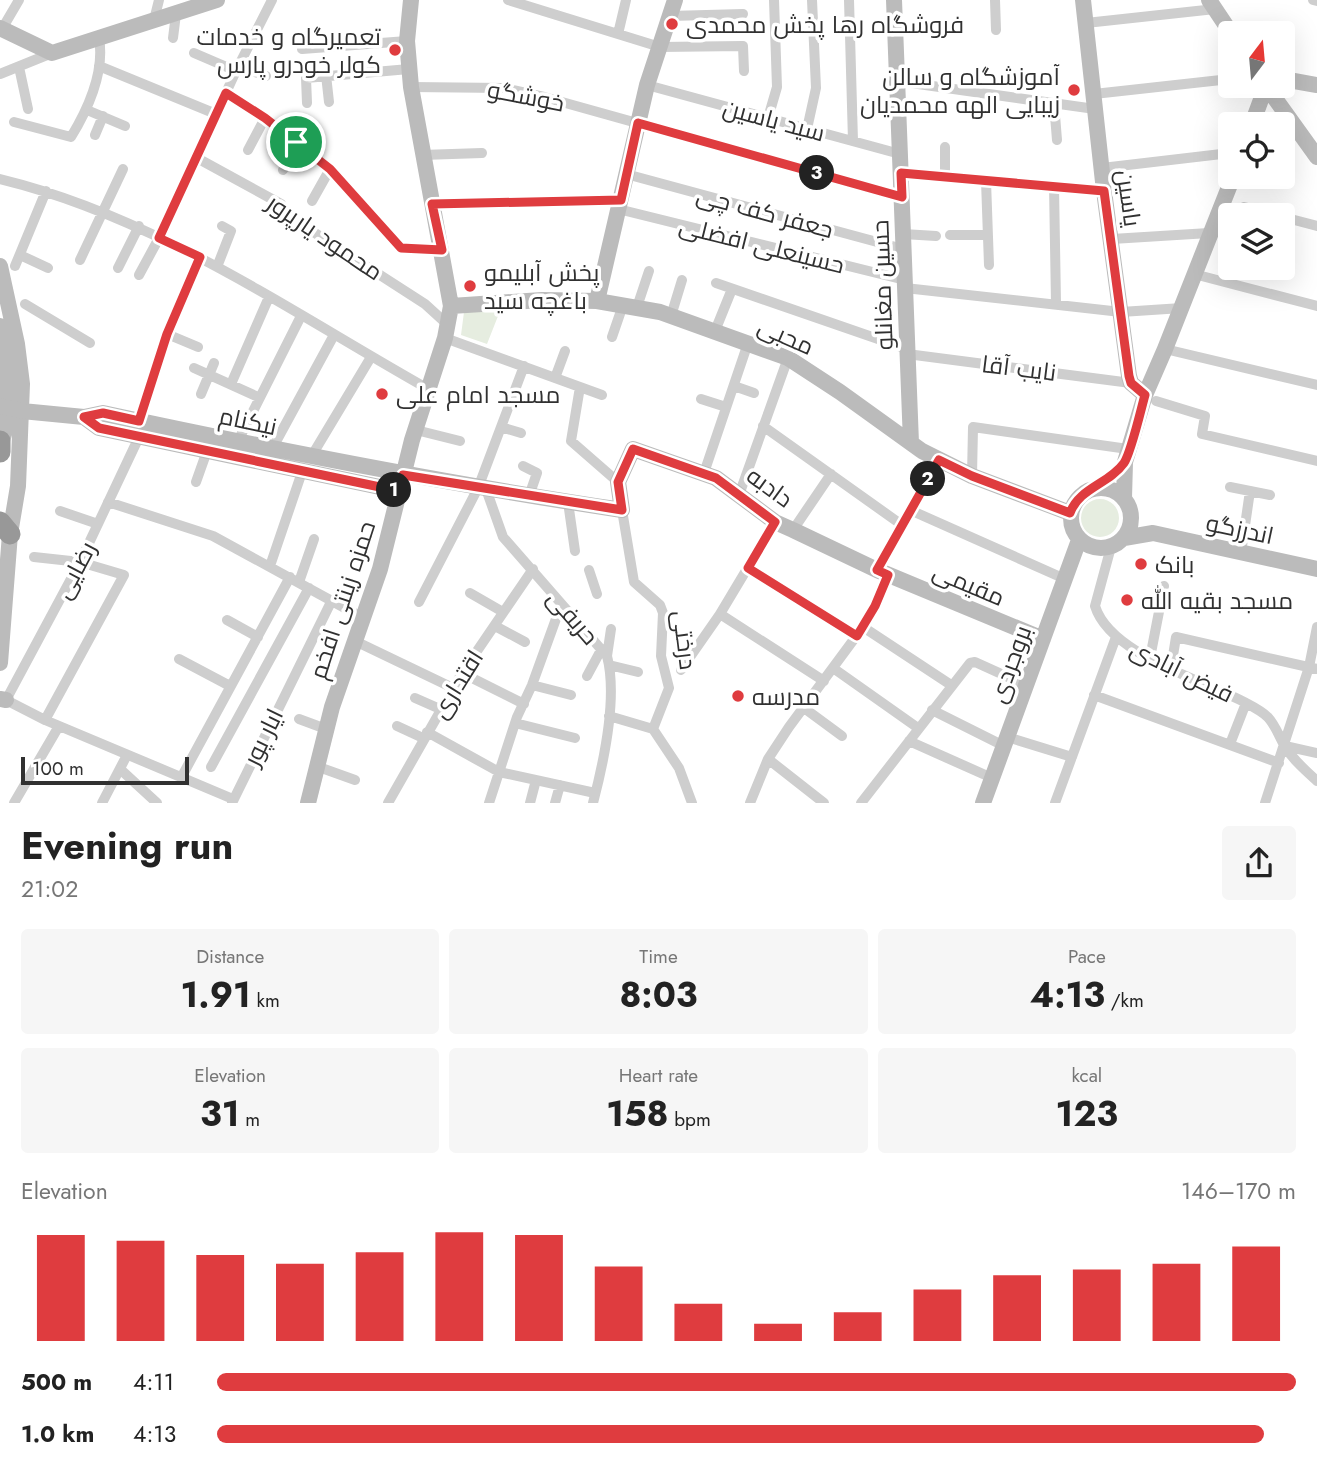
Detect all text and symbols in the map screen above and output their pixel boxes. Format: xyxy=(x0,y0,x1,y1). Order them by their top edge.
place label: فروشگاه رها پخش محمدی xyxy=(686,7,964,42)
marker: فروشگاه رها پخش محمدی xyxy=(664,16,680,32)
place label: تعمیرگاه و خدمات کولر خودرو پارس xyxy=(196,19,382,82)
north arrow xyxy=(1218,21,1295,98)
map controls xyxy=(1218,21,1295,280)
marker: تعمیرگاه و خدمات کولر خودرو پارس xyxy=(387,42,403,58)
place label: آموزشگاه و سالن زیبایی الهه محمدیان xyxy=(860,59,1061,122)
street label: خوشگو xyxy=(484,71,568,121)
marker: آموزشگاه و سالن زیبایی الهه محمدیان xyxy=(1066,82,1082,98)
street label: سید یاسین xyxy=(719,90,829,150)
pin xyxy=(266,112,326,172)
button: locate xyxy=(1218,112,1295,189)
icon: arrive xyxy=(277,123,315,161)
pin: 3 xyxy=(800,156,834,190)
text: 3 xyxy=(811,159,822,186)
street label: یاسین xyxy=(1108,167,1150,229)
street label: جعفر کف چی xyxy=(693,177,837,247)
street label: محمود یارپرور xyxy=(258,184,390,289)
button: layers xyxy=(1218,203,1295,280)
street label: حسینعلی افضلی xyxy=(676,208,848,282)
street label: حسین مغانلو xyxy=(862,219,902,351)
place label: پخش آبلیمو باغچه سید xyxy=(484,255,600,318)
marker: پخش آبلیمو باغچه سید xyxy=(462,278,478,294)
street label: محبی xyxy=(752,308,820,364)
street label: نایب آقا xyxy=(980,346,1058,390)
place label: مسجد امام علی xyxy=(396,377,561,412)
marker: مسجد امام علی xyxy=(374,386,390,402)
street label: نیکنام xyxy=(216,398,280,444)
street label: دادبه xyxy=(740,458,800,516)
pin: 2 xyxy=(911,462,946,496)
text: 2 xyxy=(921,465,934,492)
pin: 1 xyxy=(376,472,412,508)
text: 1 xyxy=(389,476,398,503)
street label: اندرزگو xyxy=(1203,505,1277,553)
street label: حمزه زینتی افخم xyxy=(300,516,384,684)
street label: رضایی xyxy=(45,535,105,605)
place label: بانک xyxy=(1155,547,1195,582)
street label: مقیمی xyxy=(928,553,1010,615)
marker: بانک xyxy=(1133,556,1149,572)
street label: حریفی xyxy=(539,582,607,652)
place label: مسجد بقیه الله xyxy=(1141,583,1293,618)
marker: مسجد بقیه الله xyxy=(1119,592,1135,608)
street label: درختی xyxy=(664,608,706,672)
street label: بروجردی xyxy=(980,620,1040,708)
street label: فیض آبادی xyxy=(1124,631,1240,711)
street label: اقتداری xyxy=(422,643,492,725)
place label: مدرسه xyxy=(752,679,820,714)
marker: مدرسه xyxy=(730,688,746,704)
street label: ایار پور xyxy=(233,702,292,773)
scale bar xyxy=(21,754,189,786)
text: 100 m xyxy=(32,755,84,782)
text: Evening run xyxy=(21,818,233,873)
button: share xyxy=(1222,826,1296,900)
text: 21:02 xyxy=(21,872,78,906)
text: Distance xyxy=(196,943,264,970)
text: Time xyxy=(639,943,678,970)
text: Pace xyxy=(1068,943,1106,970)
text: 1.91 xyxy=(181,970,251,1020)
text: 8:03 xyxy=(619,970,698,1020)
text: 4:13 xyxy=(1030,970,1105,1020)
text: km xyxy=(251,987,280,1014)
text: /km xyxy=(1105,987,1144,1014)
text: Elevation xyxy=(194,1062,266,1089)
text: Heart rate xyxy=(619,1062,698,1089)
text: kcal xyxy=(1071,1062,1102,1089)
text: 31 xyxy=(200,1089,240,1139)
text: 158 xyxy=(606,1089,669,1139)
text: 123 xyxy=(1056,1089,1118,1139)
text: m xyxy=(240,1106,260,1133)
text: bpm xyxy=(669,1106,711,1133)
text: Elevation xyxy=(21,1174,108,1208)
text: 146–170 m xyxy=(1181,1174,1296,1208)
text: 500 m xyxy=(21,1365,92,1399)
text: 4:11 xyxy=(133,1365,174,1399)
text: 1.0 km xyxy=(21,1417,94,1451)
text: 4:13 xyxy=(133,1417,176,1451)

